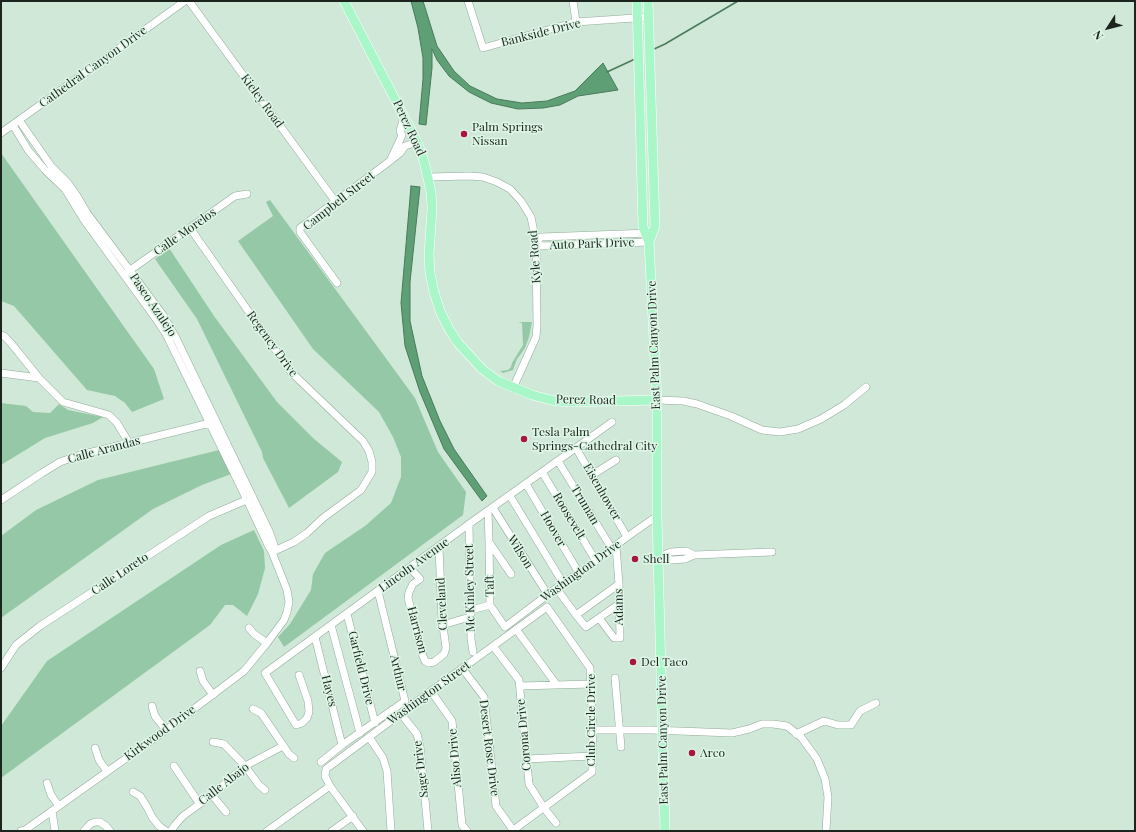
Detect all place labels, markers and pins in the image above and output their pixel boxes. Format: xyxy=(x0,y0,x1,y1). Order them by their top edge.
place label: Palm Springs Nissan xyxy=(472,120,543,148)
marker: Palm Springs Nissan xyxy=(459,129,469,139)
place label: Tesla Palm Springs-Cathedral City xyxy=(532,425,657,453)
marker: Tesla Palm Springs-Cathedral City xyxy=(519,434,529,444)
place label: Shell xyxy=(643,552,669,566)
marker: Shell xyxy=(630,554,640,564)
place label: Del Taco xyxy=(641,655,688,669)
marker: Del Taco xyxy=(628,657,638,667)
place label: Arco xyxy=(700,746,725,760)
marker: Arco xyxy=(687,748,697,758)

